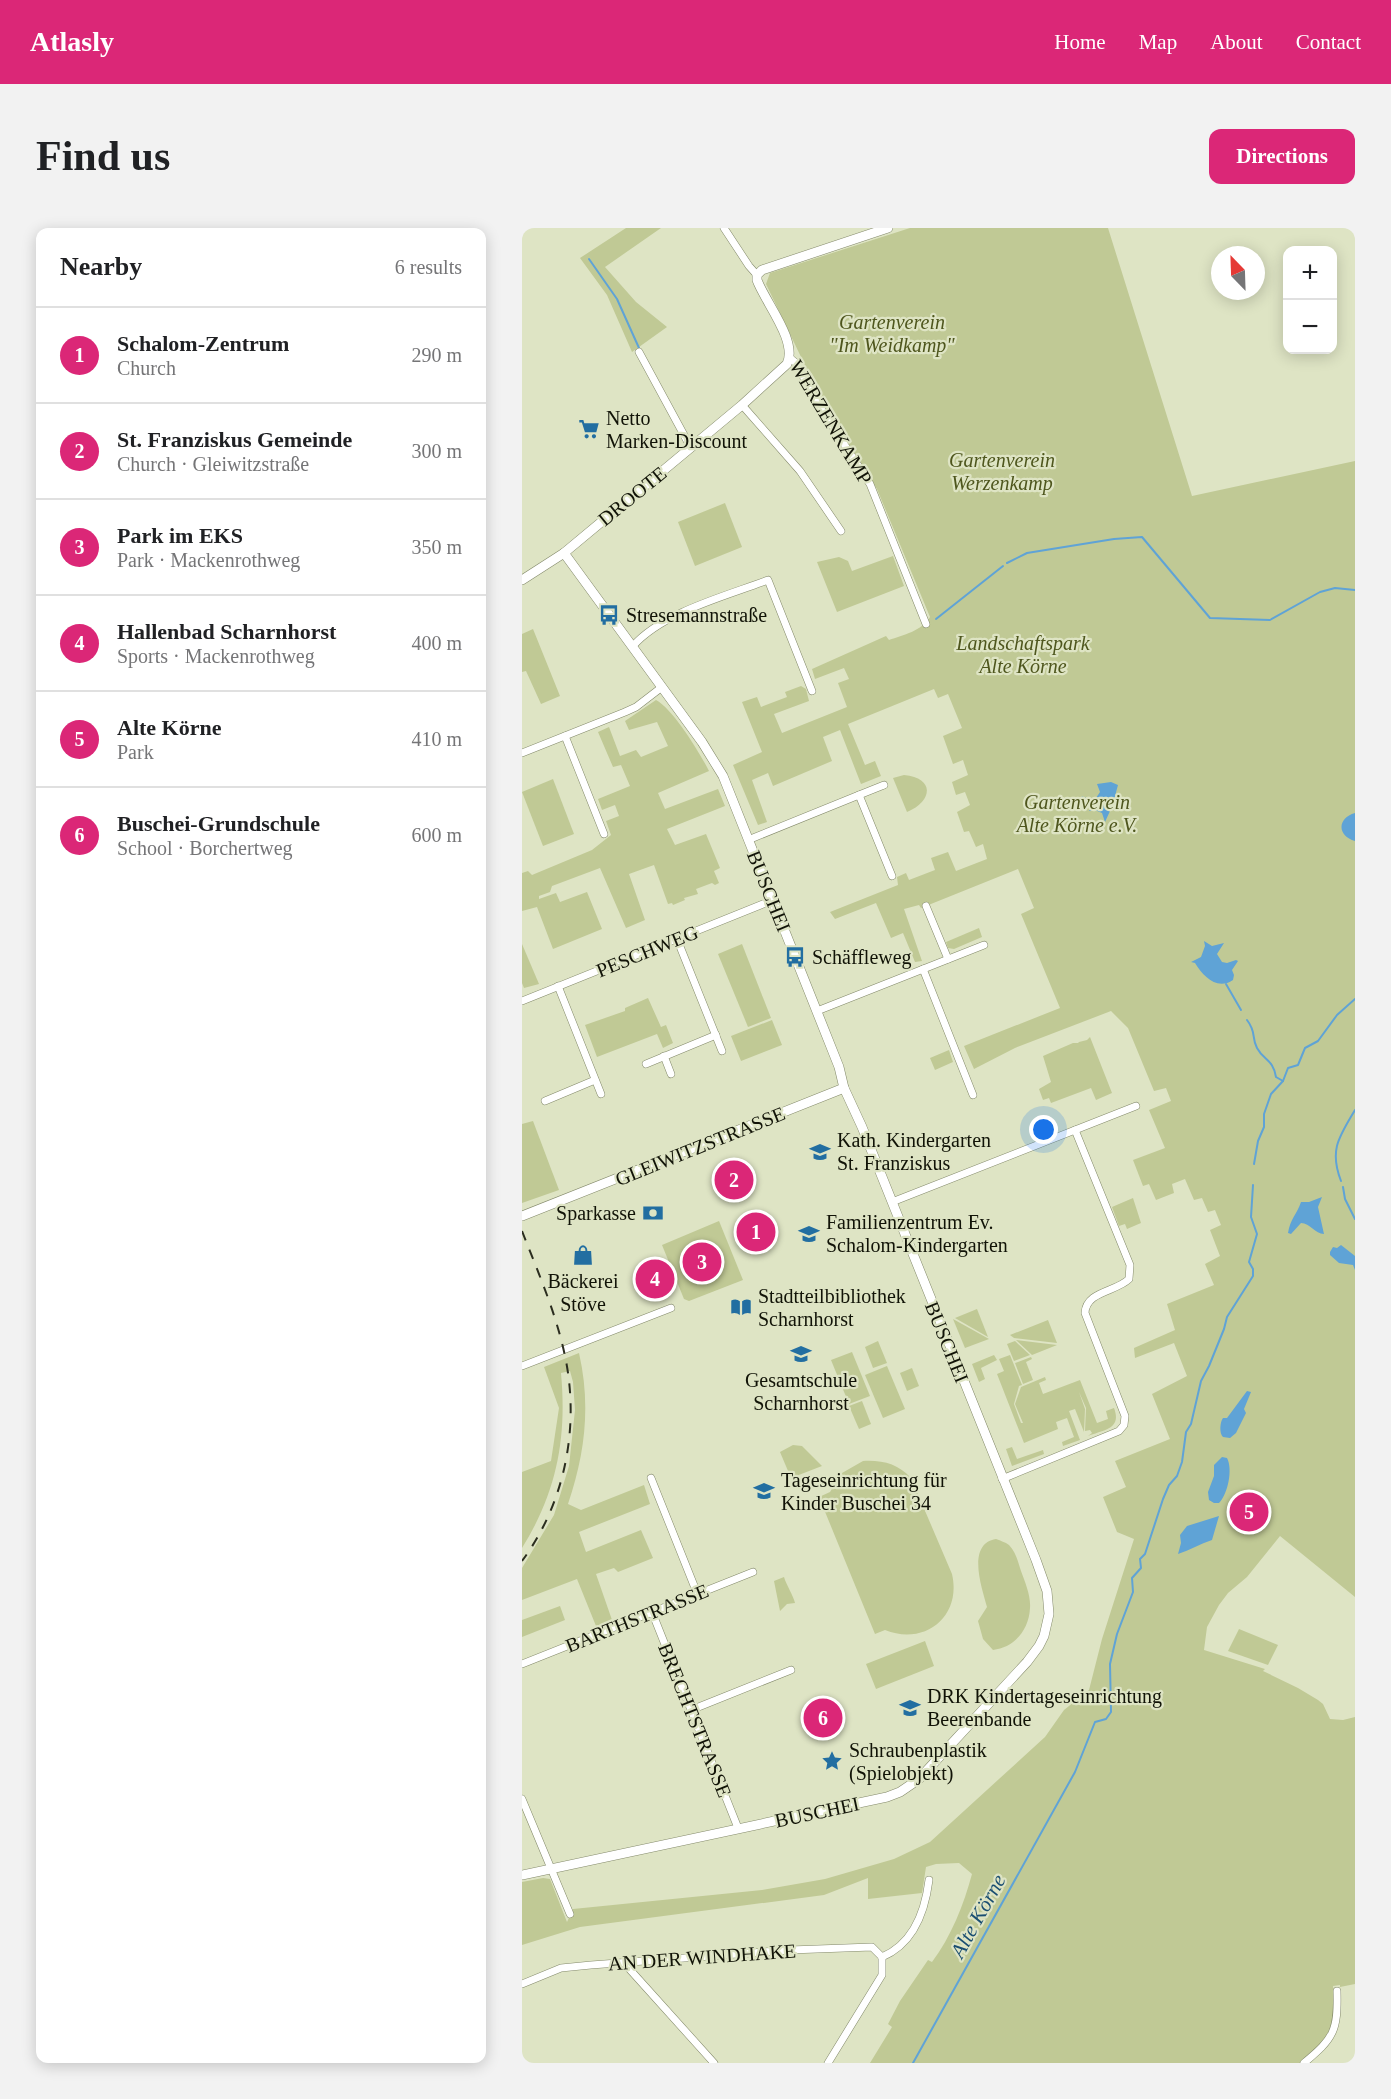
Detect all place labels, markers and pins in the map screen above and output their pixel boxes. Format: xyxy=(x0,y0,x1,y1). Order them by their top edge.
place label: Netto Marken-Discount xyxy=(606,407,748,452)
supermarket icon: Netto Marken-Discount xyxy=(577,417,601,441)
bus stop icon: Stresemannstraße xyxy=(597,603,621,627)
place label: Stresemannstraße xyxy=(626,604,767,626)
bus stop icon: Schäffleweg xyxy=(783,945,807,969)
place label: Schäffleweg xyxy=(812,946,912,969)
place label: Kath. Kindergarten St. Franziskus xyxy=(837,1129,991,1174)
school or university icon: Kath. Kindergarten St. Franziskus xyxy=(808,1140,832,1164)
pin: 2 xyxy=(714,1158,754,1202)
bank icon: Sparkasse xyxy=(641,1201,665,1225)
place label: Sparkasse xyxy=(556,1202,636,1225)
pin: 1 xyxy=(736,1210,776,1254)
place label: Familienzentrum Ev. Schalom-Kindergarten xyxy=(826,1211,1008,1257)
school or university icon: Familienzentrum Ev. Schalom-Kindergarten xyxy=(797,1222,821,1246)
pin: 3 xyxy=(682,1240,722,1284)
shop icon: Bäckerei Stöve xyxy=(571,1243,595,1267)
pin: 4 xyxy=(636,1256,674,1302)
place label: Bäckerei Stöve xyxy=(547,1270,619,1315)
place label: Stadtteilbibliothek Scharnhorst xyxy=(758,1285,906,1330)
library icon: Stadtteilbibliothek Scharnhorst xyxy=(729,1295,753,1319)
school or university icon: Gesamtschule Scharnhorst xyxy=(789,1342,813,1366)
place label: Gesamtschule Scharnhorst xyxy=(745,1369,857,1414)
place label: Tageseinrichtung für Kinder Buschei 34 xyxy=(781,1469,947,1514)
school or university icon: Tageseinrichtung für Kinder Buschei 34 xyxy=(752,1479,776,1503)
pin: 5 xyxy=(1230,1490,1268,1534)
place label: DRK Kindertageseinrichtung Beerenbande xyxy=(927,1685,1162,1730)
pin: 6 xyxy=(804,1696,842,1740)
school or university icon: DRK Kindertageseinrichtung Beerenbande xyxy=(898,1696,922,1720)
place label: Schraubenplastik (Spielobjekt) xyxy=(849,1739,987,1785)
place icon: Schraubenplastik (Spielobjekt) xyxy=(820,1749,844,1773)

